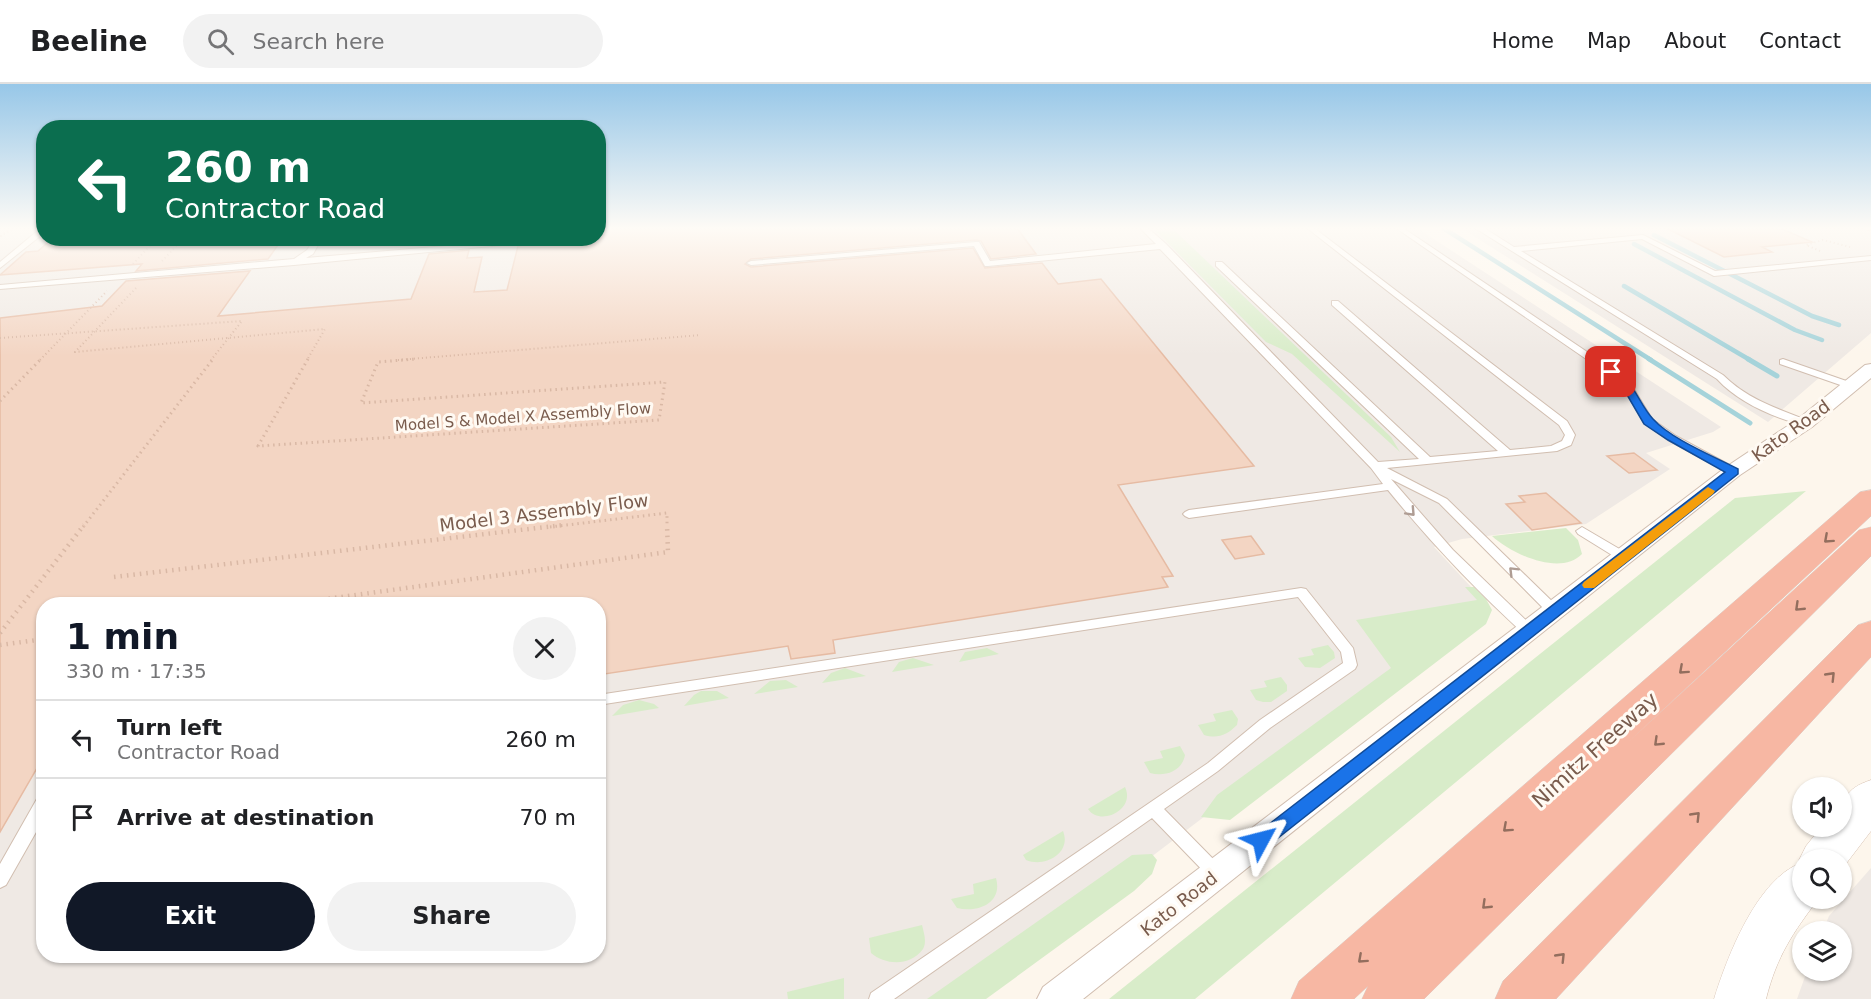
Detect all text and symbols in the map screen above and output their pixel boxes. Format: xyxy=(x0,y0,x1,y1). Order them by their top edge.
search box xyxy=(183,14,603,68)
text: Beeline xyxy=(30,25,147,58)
icon: search xyxy=(204,25,237,58)
text: Search here xyxy=(252,29,385,54)
text: Home xyxy=(1492,29,1554,53)
text: Map xyxy=(1587,29,1631,53)
text: About xyxy=(1664,29,1726,53)
text: Contact xyxy=(1759,29,1841,53)
text: 260 m xyxy=(165,143,311,192)
icon: left xyxy=(66,144,144,222)
text: Contractor Road xyxy=(165,193,385,224)
pin xyxy=(1585,346,1636,397)
icon: arrive xyxy=(1594,355,1627,388)
street label: Kato Road xyxy=(1748,395,1834,466)
street label: Model S & Model X Assembly Flow xyxy=(394,399,652,435)
street label: Model 3 Assembly Flow xyxy=(438,489,650,536)
one-way arrow xyxy=(1404,505,1415,515)
one-way arrow xyxy=(1824,532,1834,543)
one-way arrow xyxy=(1510,567,1521,578)
one-way arrow xyxy=(1795,600,1805,611)
text: 1 min xyxy=(66,616,179,657)
button: close xyxy=(513,617,576,680)
text: 330 m · 17:35 xyxy=(66,659,207,683)
one-way arrow xyxy=(1679,663,1690,674)
one-way arrow xyxy=(1824,672,1835,683)
street label: Nimitz Freeway xyxy=(1527,687,1663,813)
text: Turn left xyxy=(117,715,222,740)
icon: left xyxy=(66,723,99,756)
text: 260 m xyxy=(506,727,576,752)
one-way arrow xyxy=(1654,735,1664,746)
text: Contractor Road xyxy=(117,740,280,764)
map controls xyxy=(1792,777,1852,981)
button: sound xyxy=(1792,777,1852,837)
icon: arrive xyxy=(66,801,99,834)
text: Arrive at destination xyxy=(117,805,374,830)
text: 70 m xyxy=(520,805,576,830)
position arrow xyxy=(1229,808,1293,872)
one-way arrow xyxy=(1689,813,1700,824)
one-way arrow xyxy=(1503,821,1514,832)
button: search xyxy=(1792,849,1852,909)
street label: Kato Road xyxy=(1136,867,1221,940)
button: Exit xyxy=(66,882,315,951)
button: Share xyxy=(327,882,576,951)
one-way arrow xyxy=(1483,898,1494,909)
button: layers xyxy=(1792,921,1852,981)
one-way arrow xyxy=(1358,952,1369,963)
one-way arrow xyxy=(1554,953,1565,963)

